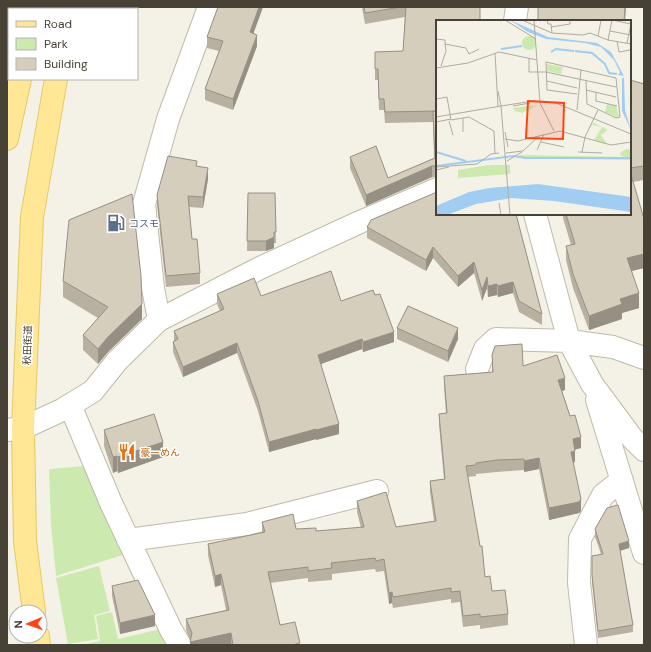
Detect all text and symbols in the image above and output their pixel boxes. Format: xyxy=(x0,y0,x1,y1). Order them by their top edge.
legend xyxy=(8,8,138,80)
text: Road xyxy=(44,16,72,32)
inset map xyxy=(436,20,631,215)
text: Park xyxy=(44,36,68,52)
text: Building xyxy=(44,56,88,72)
fuel station icon: コスモ xyxy=(106,213,126,233)
place label: コスモ xyxy=(129,217,159,230)
street label: 秋田街道 xyxy=(20,325,35,365)
restaurant icon: 豪ーめん xyxy=(117,442,137,462)
place label: 豪ーめん xyxy=(140,446,180,459)
north arrow xyxy=(8,604,48,644)
text: N xyxy=(11,620,25,629)

